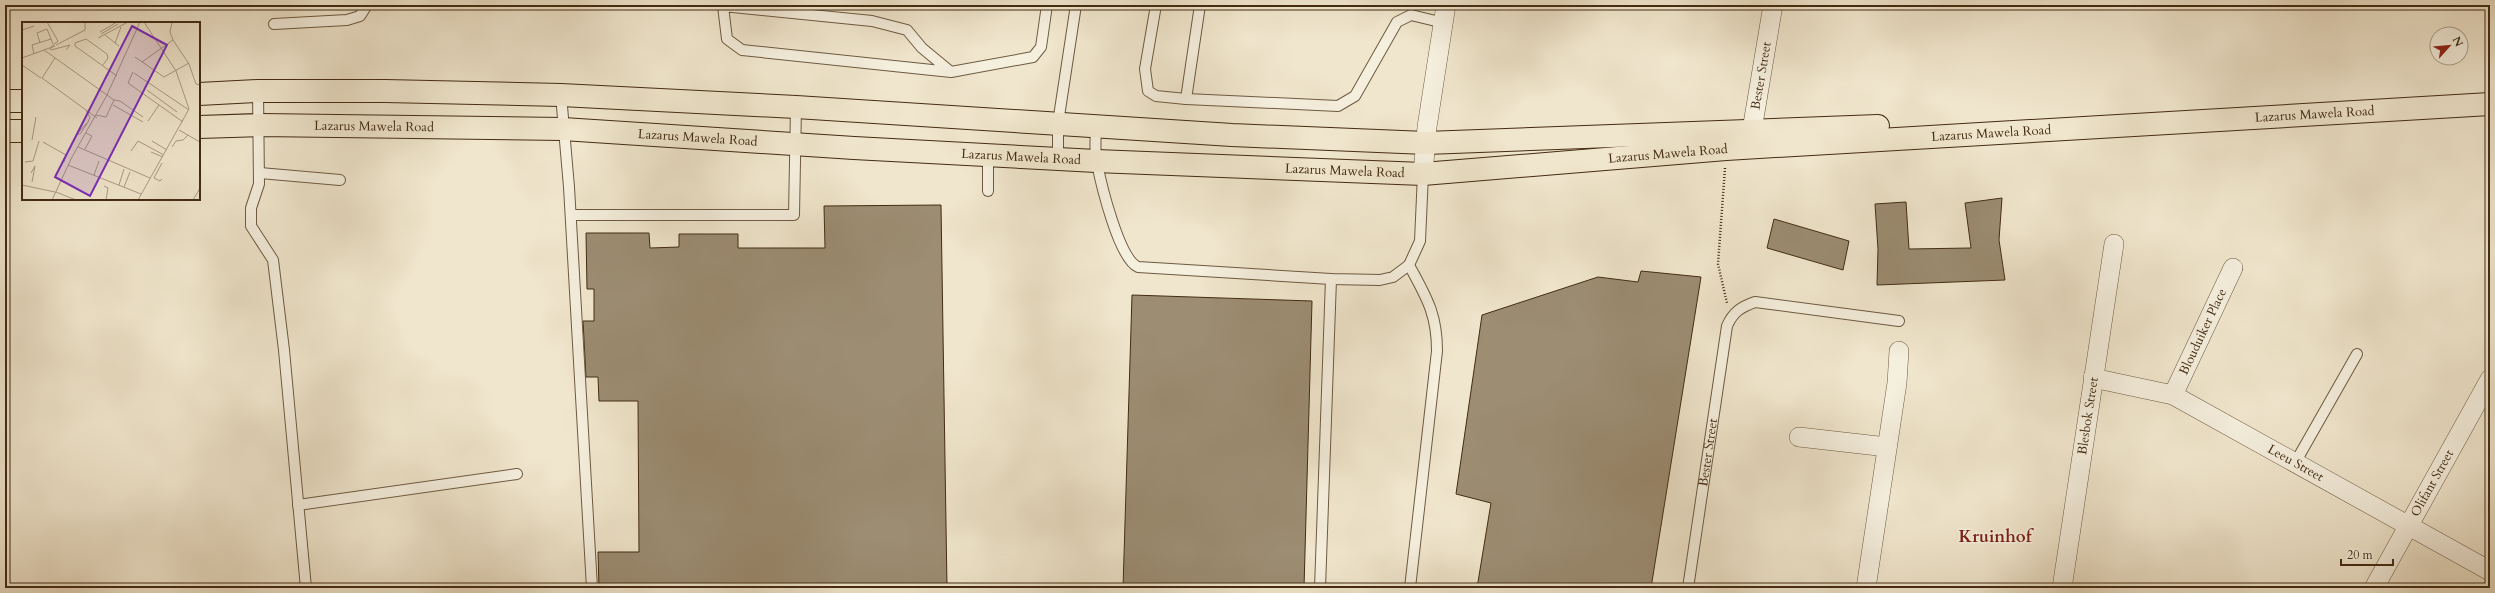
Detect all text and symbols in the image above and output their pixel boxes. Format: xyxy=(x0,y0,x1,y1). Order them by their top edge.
inset map xyxy=(22,22,200,200)
north arrow xyxy=(2429,26,2469,66)
text: N xyxy=(2449,34,2467,50)
street label: Bester Street xyxy=(1747,40,1776,111)
street label: Lazarus Mawela Road xyxy=(2254,102,2375,127)
street label: Lazarus Mawela Road xyxy=(314,117,434,136)
street label: Lazarus Mawela Road xyxy=(1931,121,2052,146)
street label: Lazarus Mawela Road xyxy=(637,125,758,151)
street label: Lazarus Mawela Road xyxy=(1607,140,1728,168)
street label: Lazarus Mawela Road xyxy=(961,145,1082,169)
street label: Lazarus Mawela Road xyxy=(1284,160,1405,182)
street label: Blouduiker Place xyxy=(2175,285,2231,378)
street label: Blesbok Street xyxy=(2073,376,2103,456)
street label: Bester Street xyxy=(1694,417,1722,488)
street label: Leeu Street xyxy=(2264,440,2327,486)
street label: Olifant Street xyxy=(2406,446,2458,520)
district label: Kruinhof xyxy=(1958,525,2035,548)
scale bar xyxy=(2341,541,2393,567)
text: 20 m xyxy=(2347,547,2374,563)

